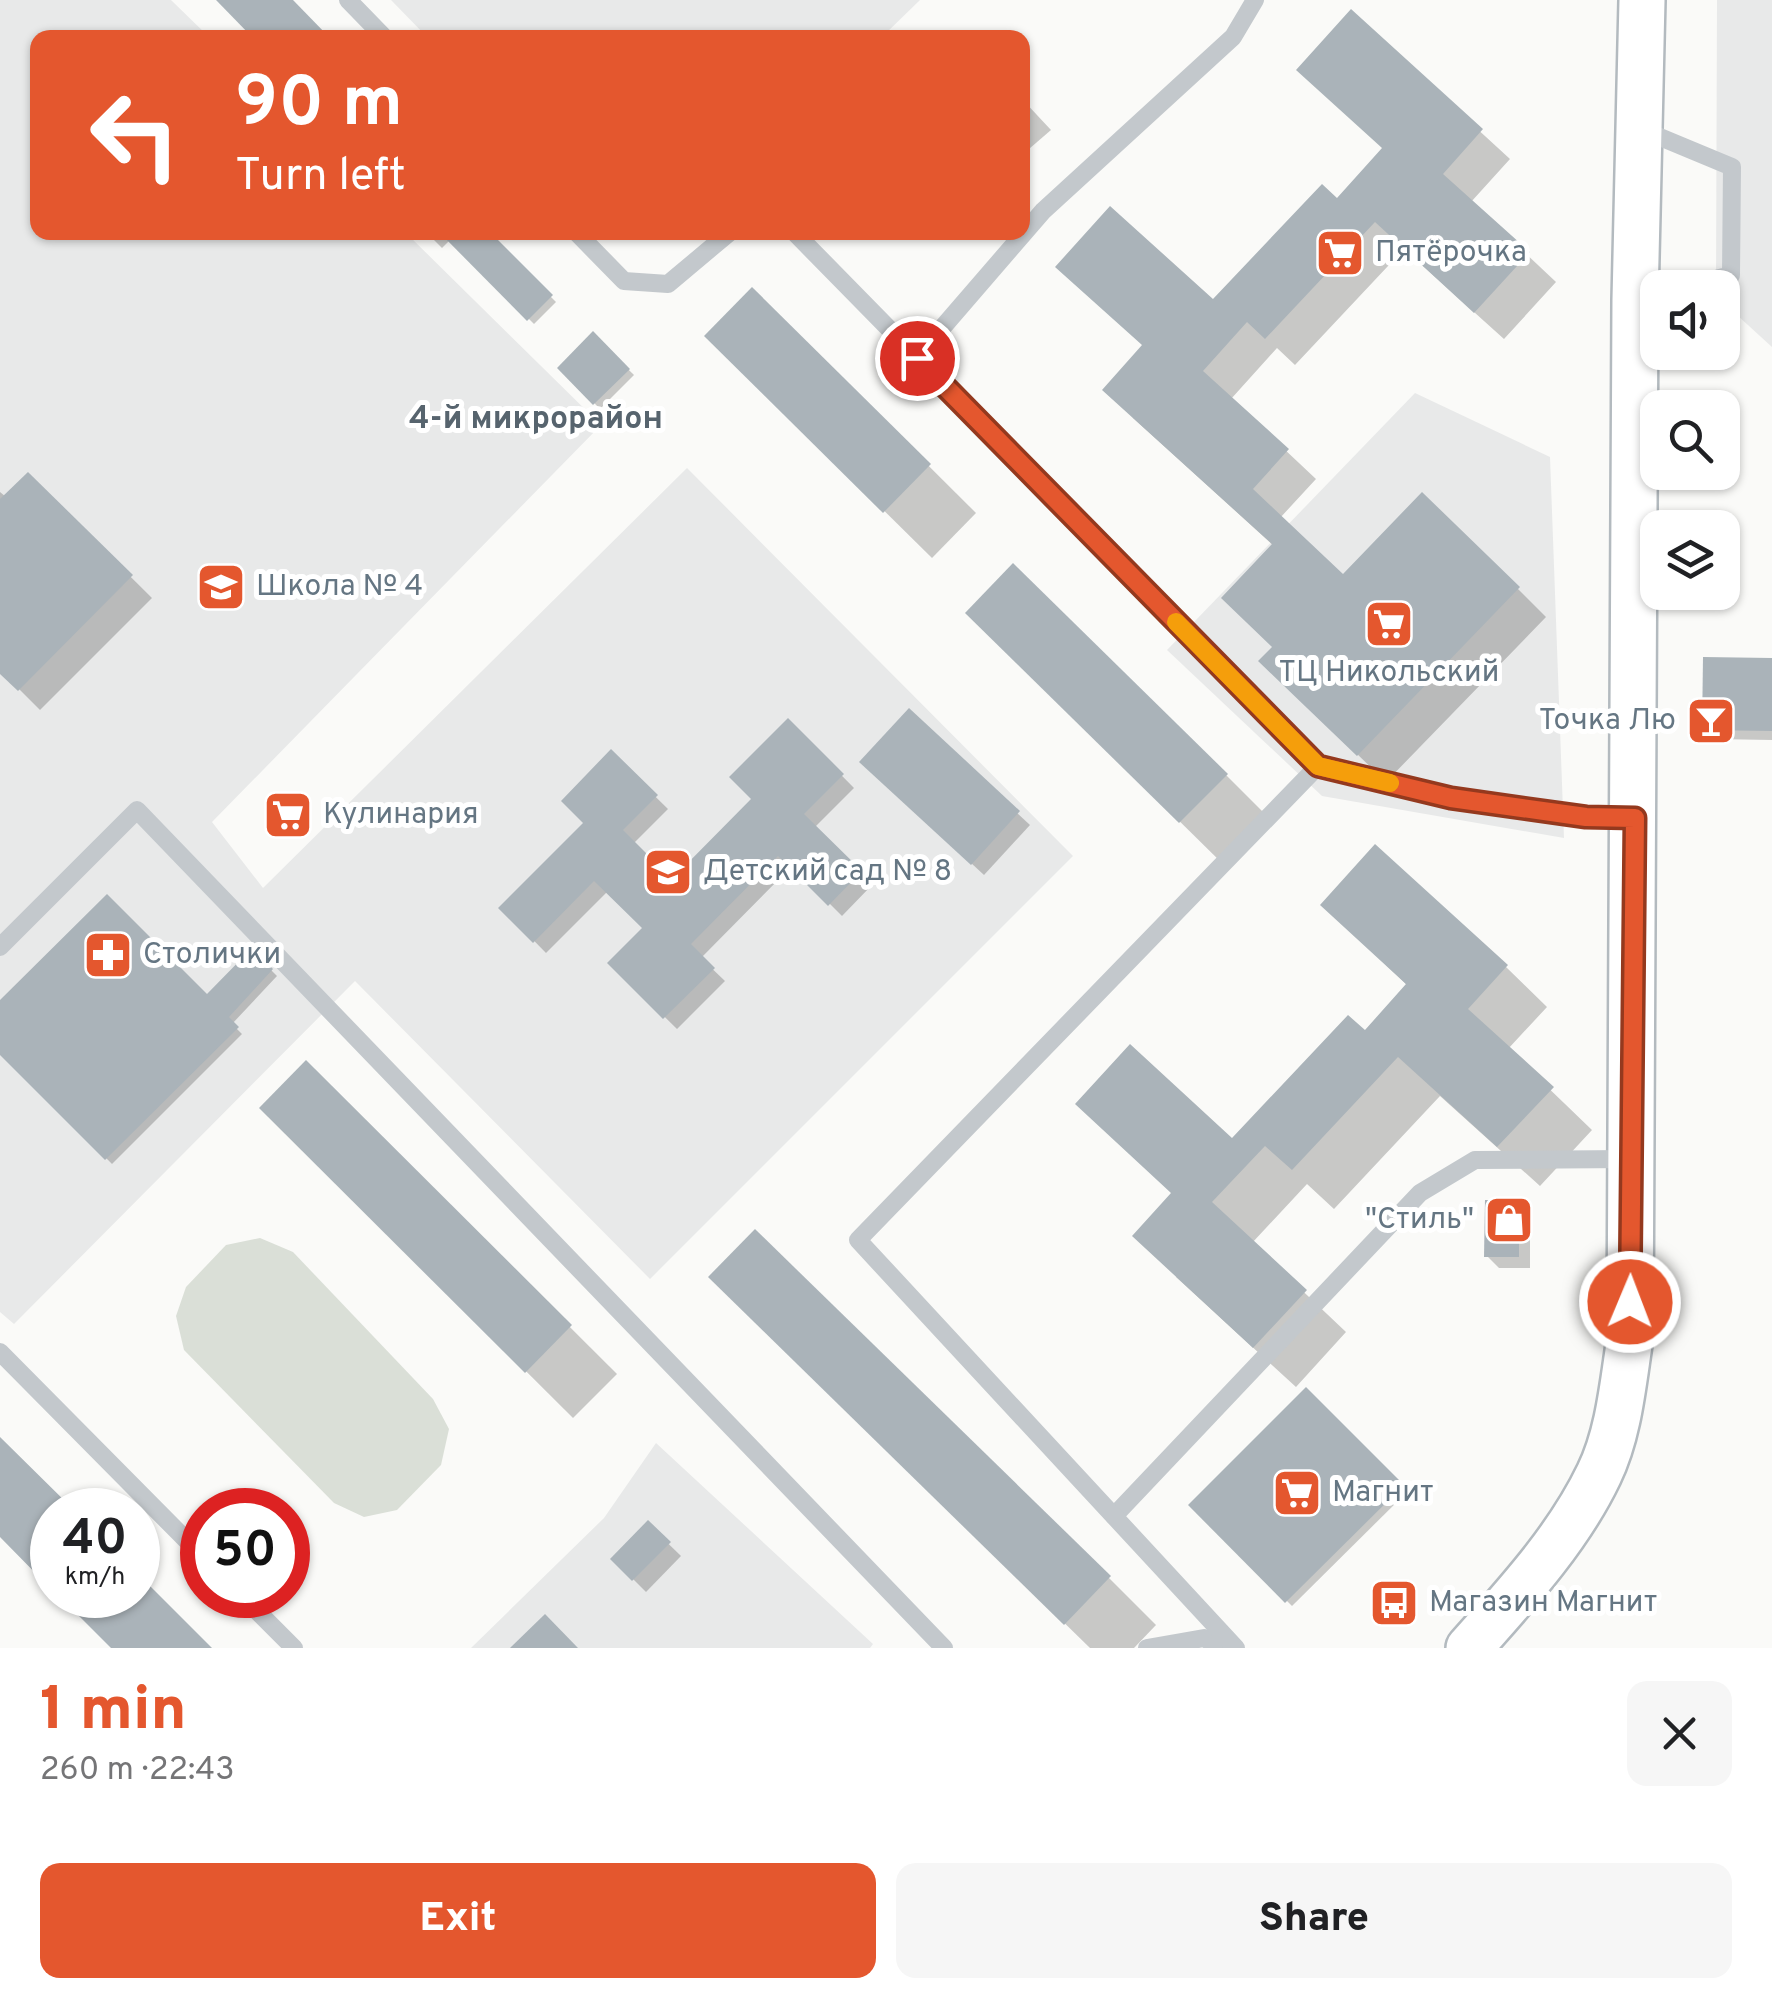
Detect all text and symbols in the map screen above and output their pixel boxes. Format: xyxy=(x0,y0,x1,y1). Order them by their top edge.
text: 90 m xyxy=(235,62,403,151)
icon: left xyxy=(70,70,200,200)
text: Turn left xyxy=(235,149,406,206)
supermarket icon: Пятёрочка xyxy=(1314,227,1366,279)
place label: Пятёрочка xyxy=(1375,235,1527,272)
map controls xyxy=(1640,270,1740,610)
button: sound xyxy=(1640,270,1740,370)
pin xyxy=(875,316,960,401)
icon: arrive xyxy=(890,331,945,386)
button: search xyxy=(1640,390,1740,490)
district label: 4-й микрорайон xyxy=(409,400,663,440)
button: layers xyxy=(1640,510,1740,610)
school or university icon: Школа № 4 xyxy=(195,561,247,613)
place label: Школа № 4 xyxy=(256,569,423,606)
supermarket icon: ТЦ Никольский xyxy=(1363,598,1415,650)
place label: ТЦ Никольский xyxy=(1279,655,1499,692)
bar icon: Точка Лю xyxy=(1685,695,1737,747)
place label: Точка Лю xyxy=(1539,703,1676,740)
supermarket icon: Кулинария xyxy=(262,789,314,841)
place label: Кулинария xyxy=(323,797,479,834)
school or university icon: Детский сад № 8 xyxy=(642,846,694,898)
place label: Детский сад № 8 xyxy=(703,854,952,891)
pharmacy icon: Столички xyxy=(82,929,134,981)
place label: Столички xyxy=(143,937,281,974)
shop icon: "Стиль" xyxy=(1483,1194,1535,1246)
place label: "Стиль" xyxy=(1365,1202,1474,1239)
position arrow xyxy=(1578,1250,1682,1354)
supermarket icon: Магнит xyxy=(1271,1467,1323,1519)
place label: Магнит xyxy=(1332,1475,1434,1512)
speed limit sign: 50 xyxy=(180,1488,310,1618)
text: 40 xyxy=(62,1509,128,1572)
text: km/h xyxy=(65,1562,125,1594)
bus stop icon: Магазин Магнит xyxy=(1368,1577,1420,1629)
place label: Магазин Магнит xyxy=(1429,1585,1657,1622)
text: 1 min xyxy=(40,1675,187,1751)
button: close xyxy=(1627,1681,1732,1786)
text: 260 m · 22:43 xyxy=(40,1751,234,1791)
button: Exit xyxy=(40,1863,876,1978)
button: Share xyxy=(896,1863,1732,1978)

